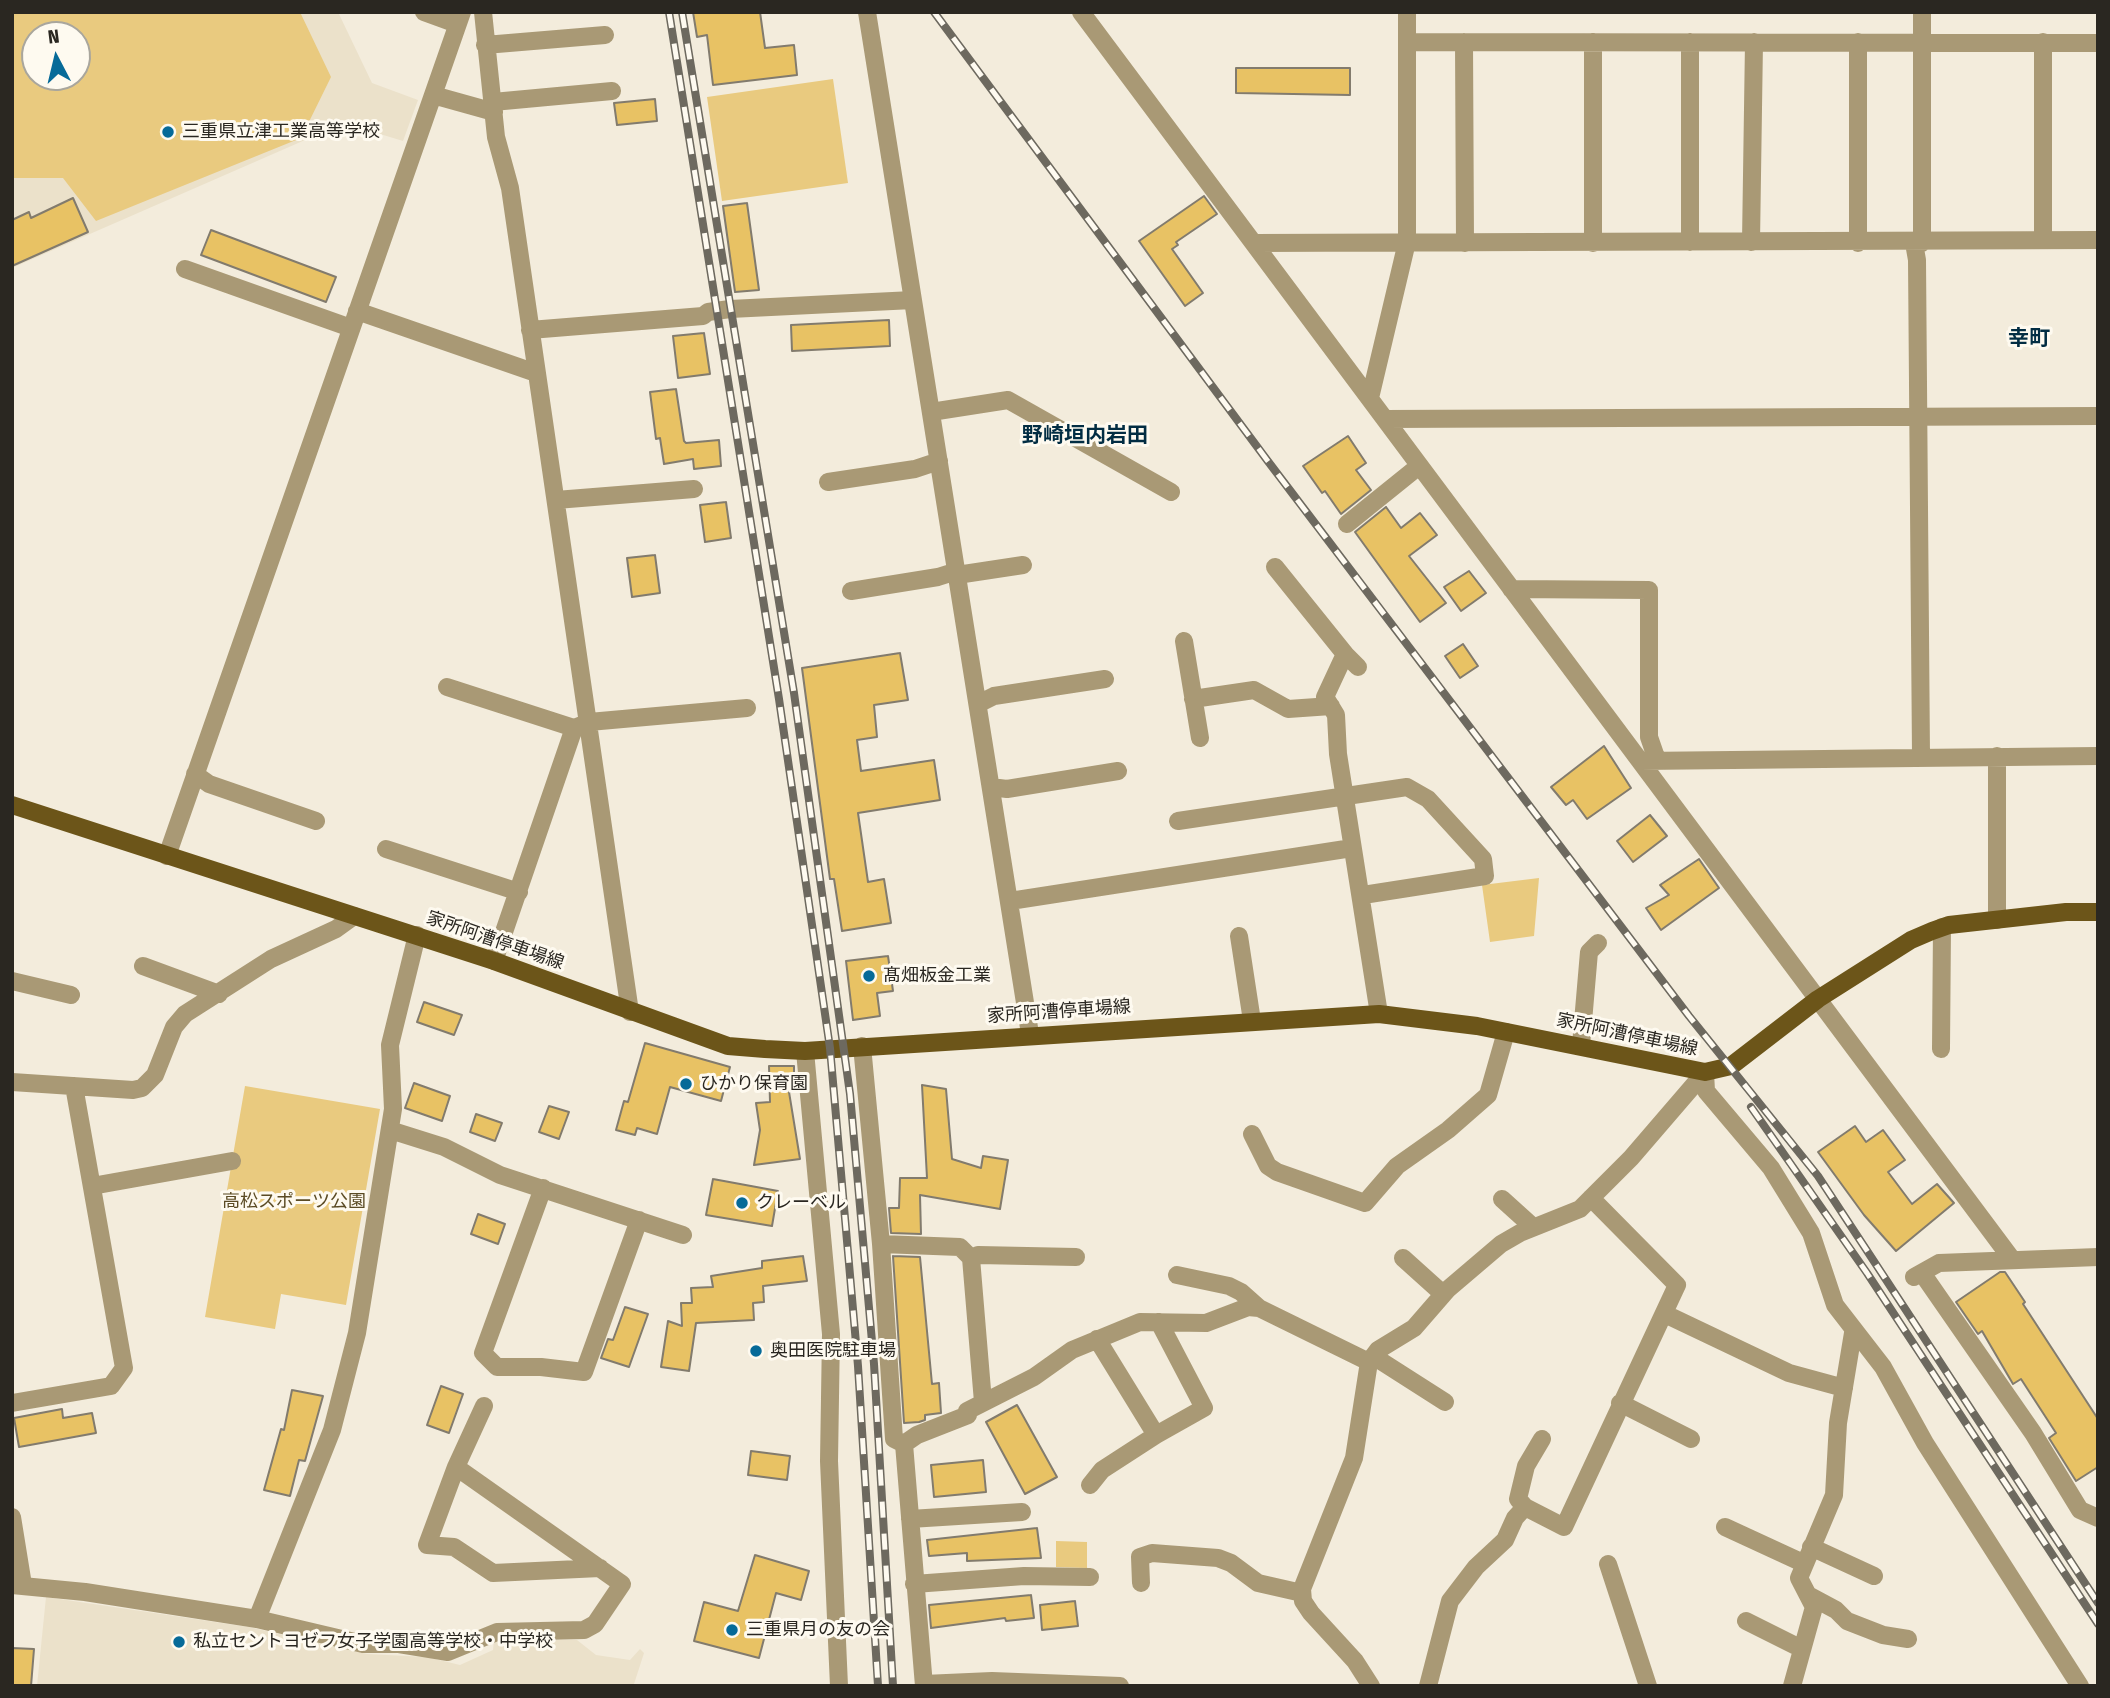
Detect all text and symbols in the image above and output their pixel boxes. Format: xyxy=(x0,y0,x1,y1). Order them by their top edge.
north arrow xyxy=(21,21,91,91)
text: N xyxy=(47,25,61,49)
place label: 三重県立津工業高等学校 xyxy=(182,121,380,143)
marker: 三重県立津工業高等学校 xyxy=(160,124,176,140)
district label: 幸町 xyxy=(2008,326,2050,352)
district label: 野崎垣内岩田 xyxy=(1022,423,1148,449)
street label: 家所阿漕停車場線 xyxy=(423,907,567,975)
place label: 髙畑板金工業 xyxy=(883,965,991,987)
marker: 髙畑板金工業 xyxy=(861,968,877,984)
street label: 家所阿漕停車場線 xyxy=(986,996,1132,1028)
street label: 家所阿漕停車場線 xyxy=(1554,1009,1700,1061)
place label: ひかり保育園 xyxy=(700,1073,808,1095)
marker: ひかり保育園 xyxy=(678,1076,694,1092)
park label: 高松スポーツ公園 xyxy=(222,1191,366,1213)
place label: クレーベル xyxy=(756,1192,846,1214)
marker: クレーベル xyxy=(734,1195,750,1211)
place label: 奥田医院駐車場 xyxy=(770,1340,896,1362)
marker: 奥田医院駐車場 xyxy=(748,1343,764,1359)
place label: 三重県月の友の会 xyxy=(746,1619,890,1641)
marker: 三重県月の友の会 xyxy=(724,1622,740,1638)
place label: 私立セントヨゼフ女子学園高等学校・中学校 xyxy=(193,1631,553,1653)
marker: 私立セントヨゼフ女子学園高等学校・中学校 xyxy=(171,1634,187,1650)

